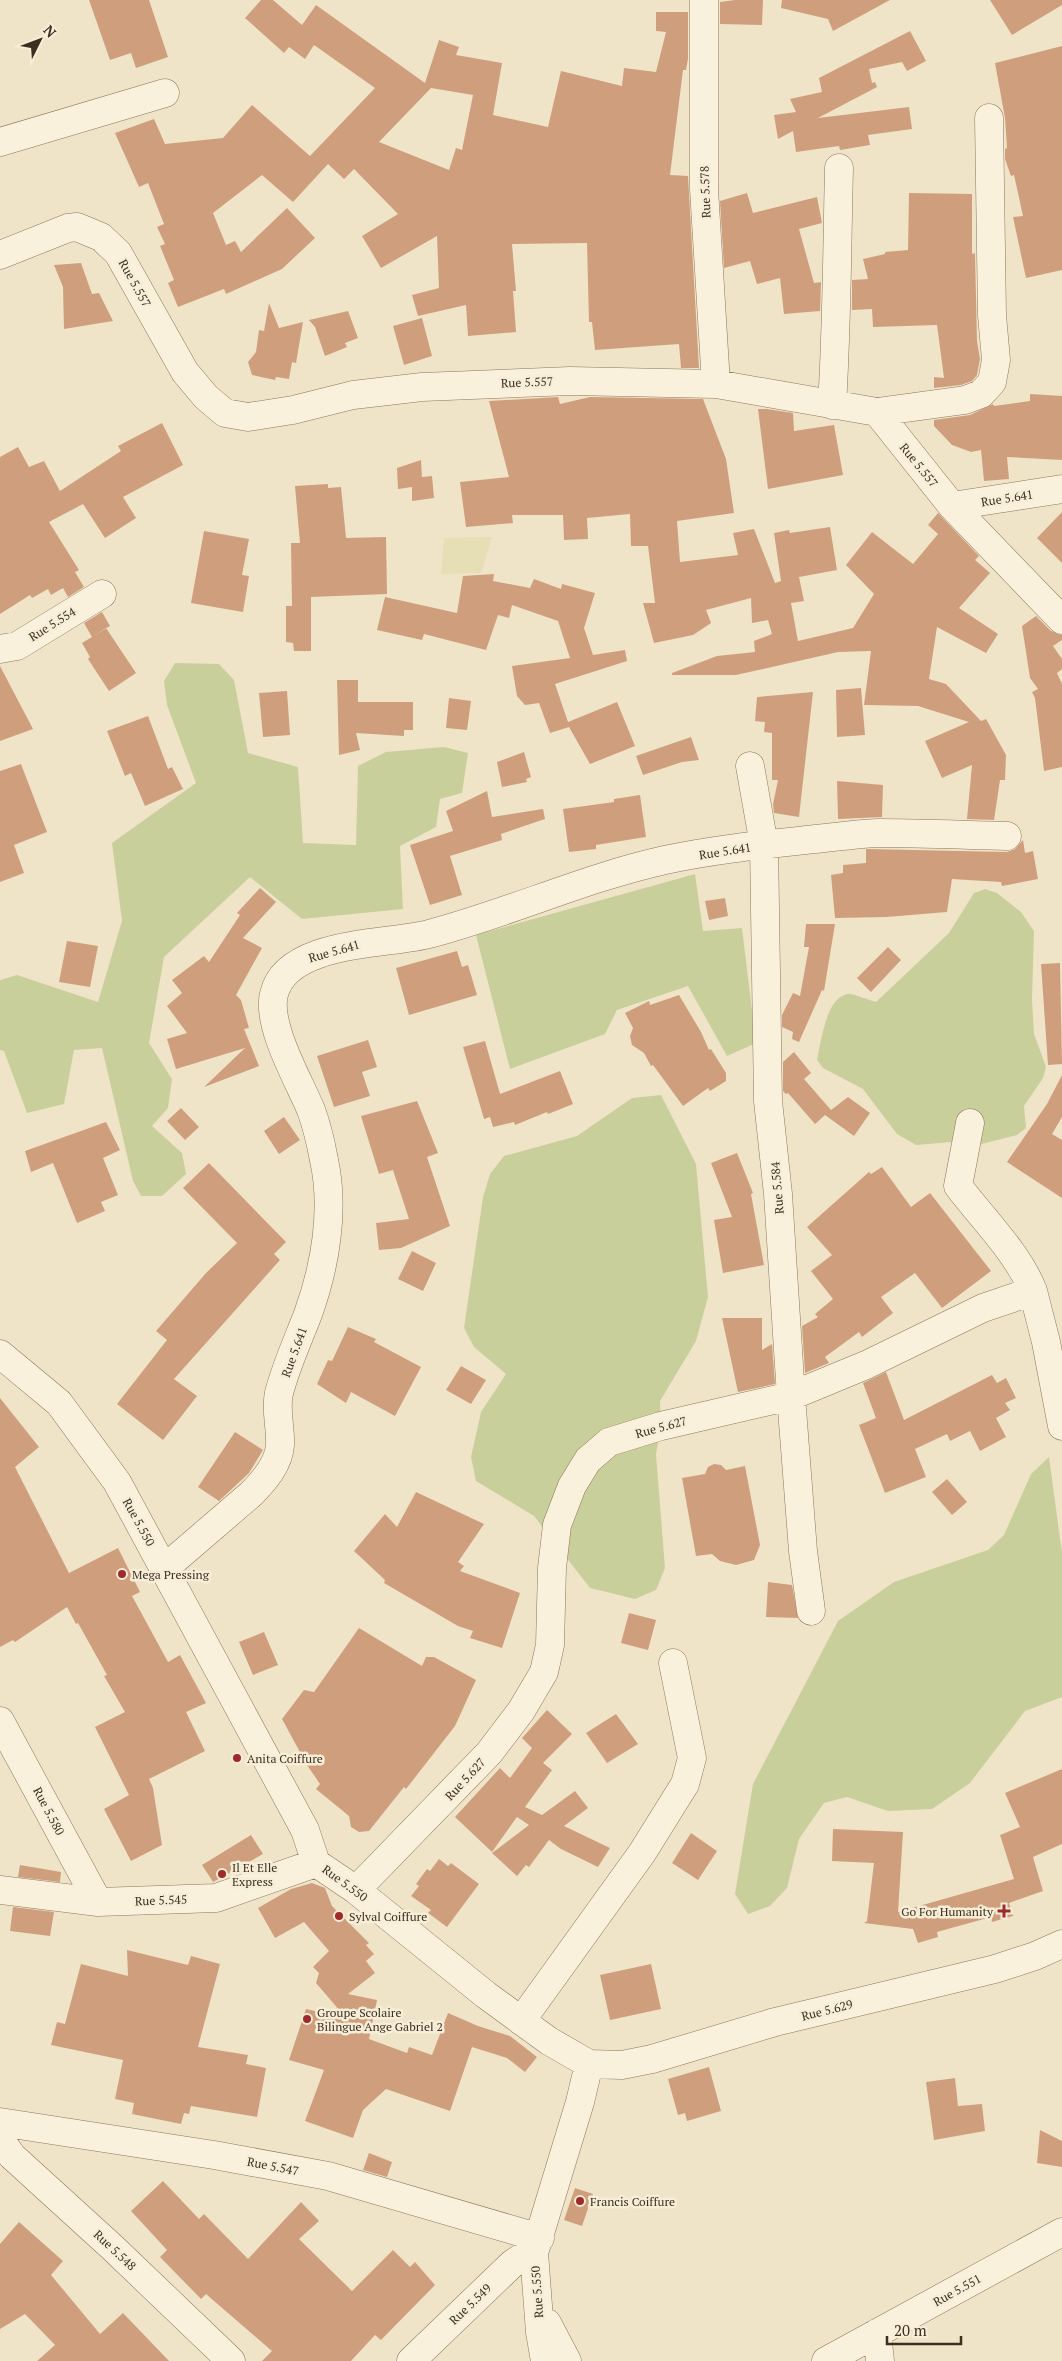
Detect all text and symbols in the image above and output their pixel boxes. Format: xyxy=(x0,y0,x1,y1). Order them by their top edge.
north arrow xyxy=(15,15,65,65)
text: N xyxy=(39,21,61,42)
street label: Rue 5.578 xyxy=(697,166,713,218)
street label: Rue 5.557 xyxy=(116,256,154,310)
street label: Rue 5.557 xyxy=(501,374,553,390)
street label: Rue 5.557 xyxy=(897,440,941,490)
street label: Rue 5.641 xyxy=(980,486,1034,510)
street label: Rue 5.554 xyxy=(26,603,79,644)
street label: Rue 5.641 xyxy=(698,839,752,863)
street label: Rue 5.641 xyxy=(307,937,361,965)
street label: Rue 5.584 xyxy=(767,1161,787,1215)
street label: Rue 5.641 xyxy=(278,1325,310,1379)
street label: Rue 5.627 xyxy=(634,1413,688,1441)
street label: Rue 5.550 xyxy=(120,1495,158,1549)
place label: Mega Pressing xyxy=(132,1567,210,1582)
marker: Mega Pressing xyxy=(116,1568,128,1580)
place label: Anita Coiffure xyxy=(247,1751,323,1766)
marker: Anita Coiffure xyxy=(231,1752,243,1764)
street label: Rue 5.627 xyxy=(442,1755,488,1803)
street label: Rue 5.580 xyxy=(30,1784,68,1838)
place label: Il Et Elle Express xyxy=(232,1860,277,1889)
street label: Rue 5.550 xyxy=(319,1862,371,1904)
marker: Il Et Elle Express xyxy=(216,1868,228,1880)
street label: Rue 5.545 xyxy=(135,1892,187,1908)
place label: Go For Humanity xyxy=(901,1904,994,1919)
marker: Go For Humanity xyxy=(997,1904,1011,1918)
place label: Sylval Coiffure xyxy=(349,1909,427,1924)
marker: Sylval Coiffure xyxy=(333,1910,345,1922)
street label: Rue 5.629 xyxy=(800,1996,854,2024)
place label: Groupe Scolaire Bilingue Ange Gabriel 2 xyxy=(317,2005,443,2034)
marker: Groupe Scolaire Bilingue Ange Gabriel 2 xyxy=(301,2013,313,2025)
street label: Rue 5.547 xyxy=(246,2154,300,2178)
place label: Francis Coiffure xyxy=(590,2194,675,2209)
marker: Francis Coiffure xyxy=(574,2195,586,2207)
street label: Rue 5.548 xyxy=(91,2227,139,2273)
street label: Rue 5.550 xyxy=(528,2265,546,2319)
street label: Rue 5.551 xyxy=(930,2271,984,2309)
street label: Rue 5.549 xyxy=(446,2280,494,2328)
scale bar xyxy=(887,2314,961,2346)
text: 20 m xyxy=(894,2320,927,2340)

